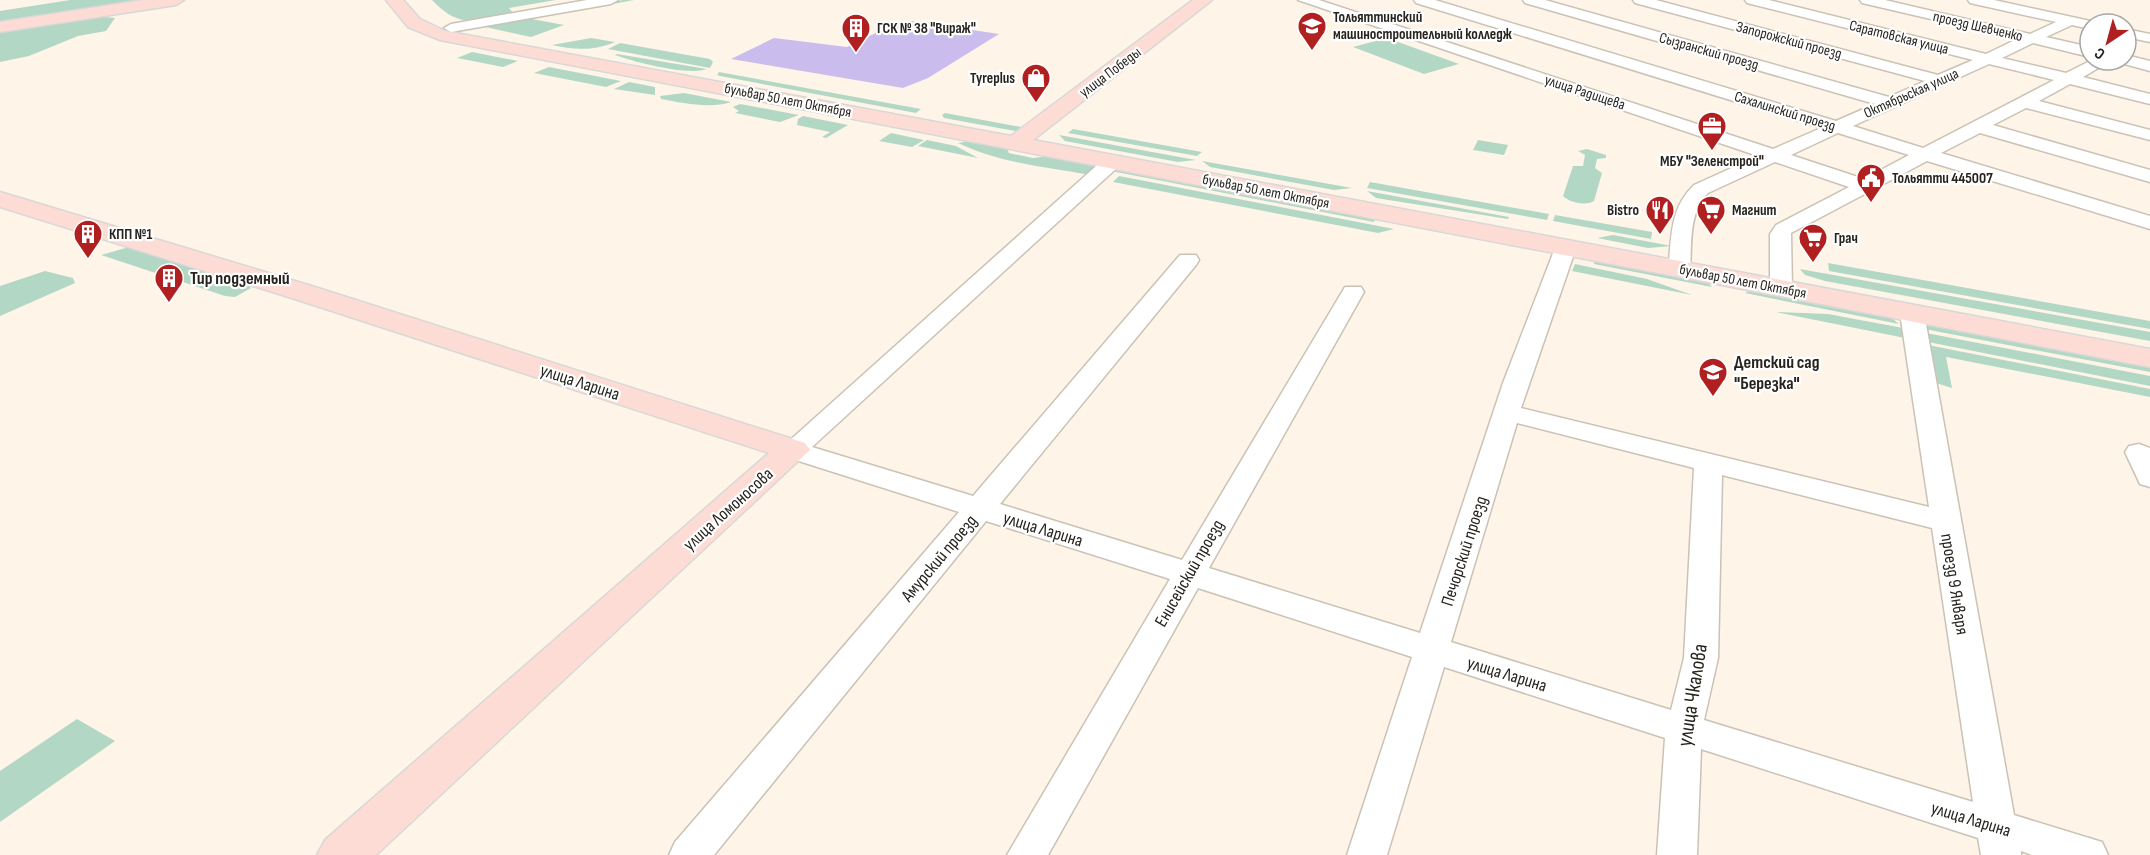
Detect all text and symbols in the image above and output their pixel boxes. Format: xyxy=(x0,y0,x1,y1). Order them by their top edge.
street label: проезд Шевченко xyxy=(1931,7,2025,46)
place label: Тольяттинский машиностроительный колледж xyxy=(1333,8,1513,44)
school or university icon: Тольяттинский машиностроительный колледж xyxy=(1296,10,1328,52)
building icon: ГСК № 38 "Вираж" xyxy=(840,12,872,54)
north arrow xyxy=(2078,12,2138,72)
street label: Саратовская улица xyxy=(1847,16,1951,59)
street label: Запорожский проезд xyxy=(1734,17,1844,64)
place label: ГСК № 38 "Вираж" xyxy=(877,19,976,38)
street label: Сызранский проезд xyxy=(1657,28,1761,75)
street label: улица Победы xyxy=(1076,43,1145,102)
text: С xyxy=(2091,43,2109,63)
shop icon: Tyreplus xyxy=(1020,62,1052,104)
street label: Октябрьская улица xyxy=(1861,64,1962,123)
place label: Tyreplus xyxy=(970,69,1015,88)
street label: улица Радищева xyxy=(1542,71,1628,115)
street label: бульвар 50 лет Октября xyxy=(723,79,853,122)
street label: Сахалинский проезд xyxy=(1732,87,1838,136)
office icon: МБУ "Зеленстрой" xyxy=(1696,110,1728,152)
place label: МБУ "Зеленстрой" xyxy=(1660,152,1764,171)
public building icon: Тольятти 445007 xyxy=(1855,162,1887,204)
place label: Тольятти 445007 xyxy=(1892,169,1993,188)
street label: бульвар 50 лет Октября xyxy=(1201,170,1331,213)
restaurant icon: Bistro xyxy=(1644,194,1676,236)
supermarket icon: Магнит xyxy=(1695,194,1727,236)
place label: Bistro xyxy=(1607,201,1639,220)
place label: Магнит xyxy=(1732,201,1777,220)
building icon: КПП №1 xyxy=(72,218,104,260)
supermarket icon: Грач xyxy=(1797,222,1829,264)
place label: КПП №1 xyxy=(109,225,152,244)
place label: Грач xyxy=(1834,229,1858,248)
street label: бульвар 50 лет Октября xyxy=(1678,260,1808,303)
building icon: Тир подземный xyxy=(153,262,185,304)
place label: Тир подземный xyxy=(190,268,290,289)
place label: Детский сад "Березка" xyxy=(1734,352,1819,394)
school or university icon: Детский сад "Березка" xyxy=(1697,356,1729,398)
street label: улица Ларина xyxy=(538,360,622,405)
street label: улица Ломоносова xyxy=(679,464,778,555)
street label: Печорский проезд xyxy=(1437,494,1492,609)
street label: улица Ларина xyxy=(1000,507,1085,552)
street label: Амурский проезд xyxy=(896,511,982,607)
street label: Енисейский проезд xyxy=(1150,516,1229,630)
street label: проезд 9 Января xyxy=(1936,532,1973,636)
street label: улица Чкалова xyxy=(1672,642,1713,748)
street label: улица Ларина xyxy=(1464,652,1549,697)
street label: улица Ларина xyxy=(1928,797,2013,842)

